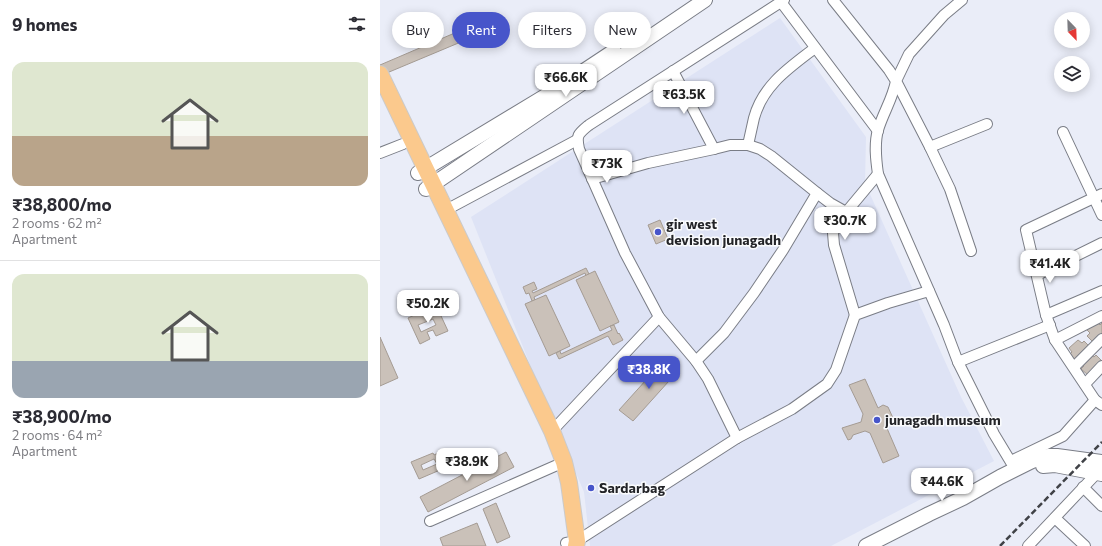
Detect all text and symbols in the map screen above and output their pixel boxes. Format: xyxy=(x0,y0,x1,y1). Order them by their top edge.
chip: Buy xyxy=(392,12,444,48)
chip: Rent xyxy=(452,12,510,48)
chip: Filters xyxy=(518,12,586,48)
chip: New xyxy=(594,12,651,48)
north arrow xyxy=(1054,12,1090,48)
map controls xyxy=(1054,12,1090,92)
icon: filters xyxy=(346,13,368,35)
text: 9 homes xyxy=(12,14,77,35)
button: layers xyxy=(1054,56,1090,92)
pin: ₹66.6K xyxy=(533,64,599,98)
text: ₹66.6K xyxy=(544,69,588,85)
pin: ₹63.5K xyxy=(651,81,717,115)
text: ₹63.5K xyxy=(662,86,706,102)
icon: home xyxy=(154,88,226,160)
pin: ₹73K xyxy=(583,150,631,184)
text: ₹73K xyxy=(591,155,623,171)
text: ₹38,800/mo xyxy=(12,194,112,215)
pin: ₹30.7K xyxy=(812,207,878,241)
text: ₹30.7K xyxy=(823,212,867,228)
text: 2 rooms · 62 m² xyxy=(12,215,102,231)
place label: gir west devision junagadh xyxy=(666,215,781,248)
marker: gir west devision junagadh xyxy=(653,227,663,237)
text: Apartment xyxy=(12,231,77,247)
pin: ₹41.4K xyxy=(1017,250,1083,284)
text: ₹41.4K xyxy=(1029,255,1071,271)
pin: ₹50.2K xyxy=(395,290,461,324)
text: ₹50.2K xyxy=(406,295,450,311)
icon: home xyxy=(154,300,226,372)
pin: ₹38.8K xyxy=(616,356,682,390)
text: ₹38.8K xyxy=(627,361,671,377)
text: ₹38,900/mo xyxy=(12,406,112,427)
place label: junagadh museum xyxy=(884,411,1001,428)
marker: junagadh museum xyxy=(872,415,882,425)
text: 2 rooms · 64 m² xyxy=(12,427,102,443)
text: Apartment xyxy=(12,443,77,459)
pin: ₹38.9K xyxy=(434,448,500,482)
text: ₹38.9K xyxy=(445,453,489,469)
pin: ₹44.6K xyxy=(909,468,975,502)
text: ₹44.6K xyxy=(920,473,964,489)
place label: Sardarbag xyxy=(599,479,665,496)
marker: Sardarbag xyxy=(586,483,596,493)

